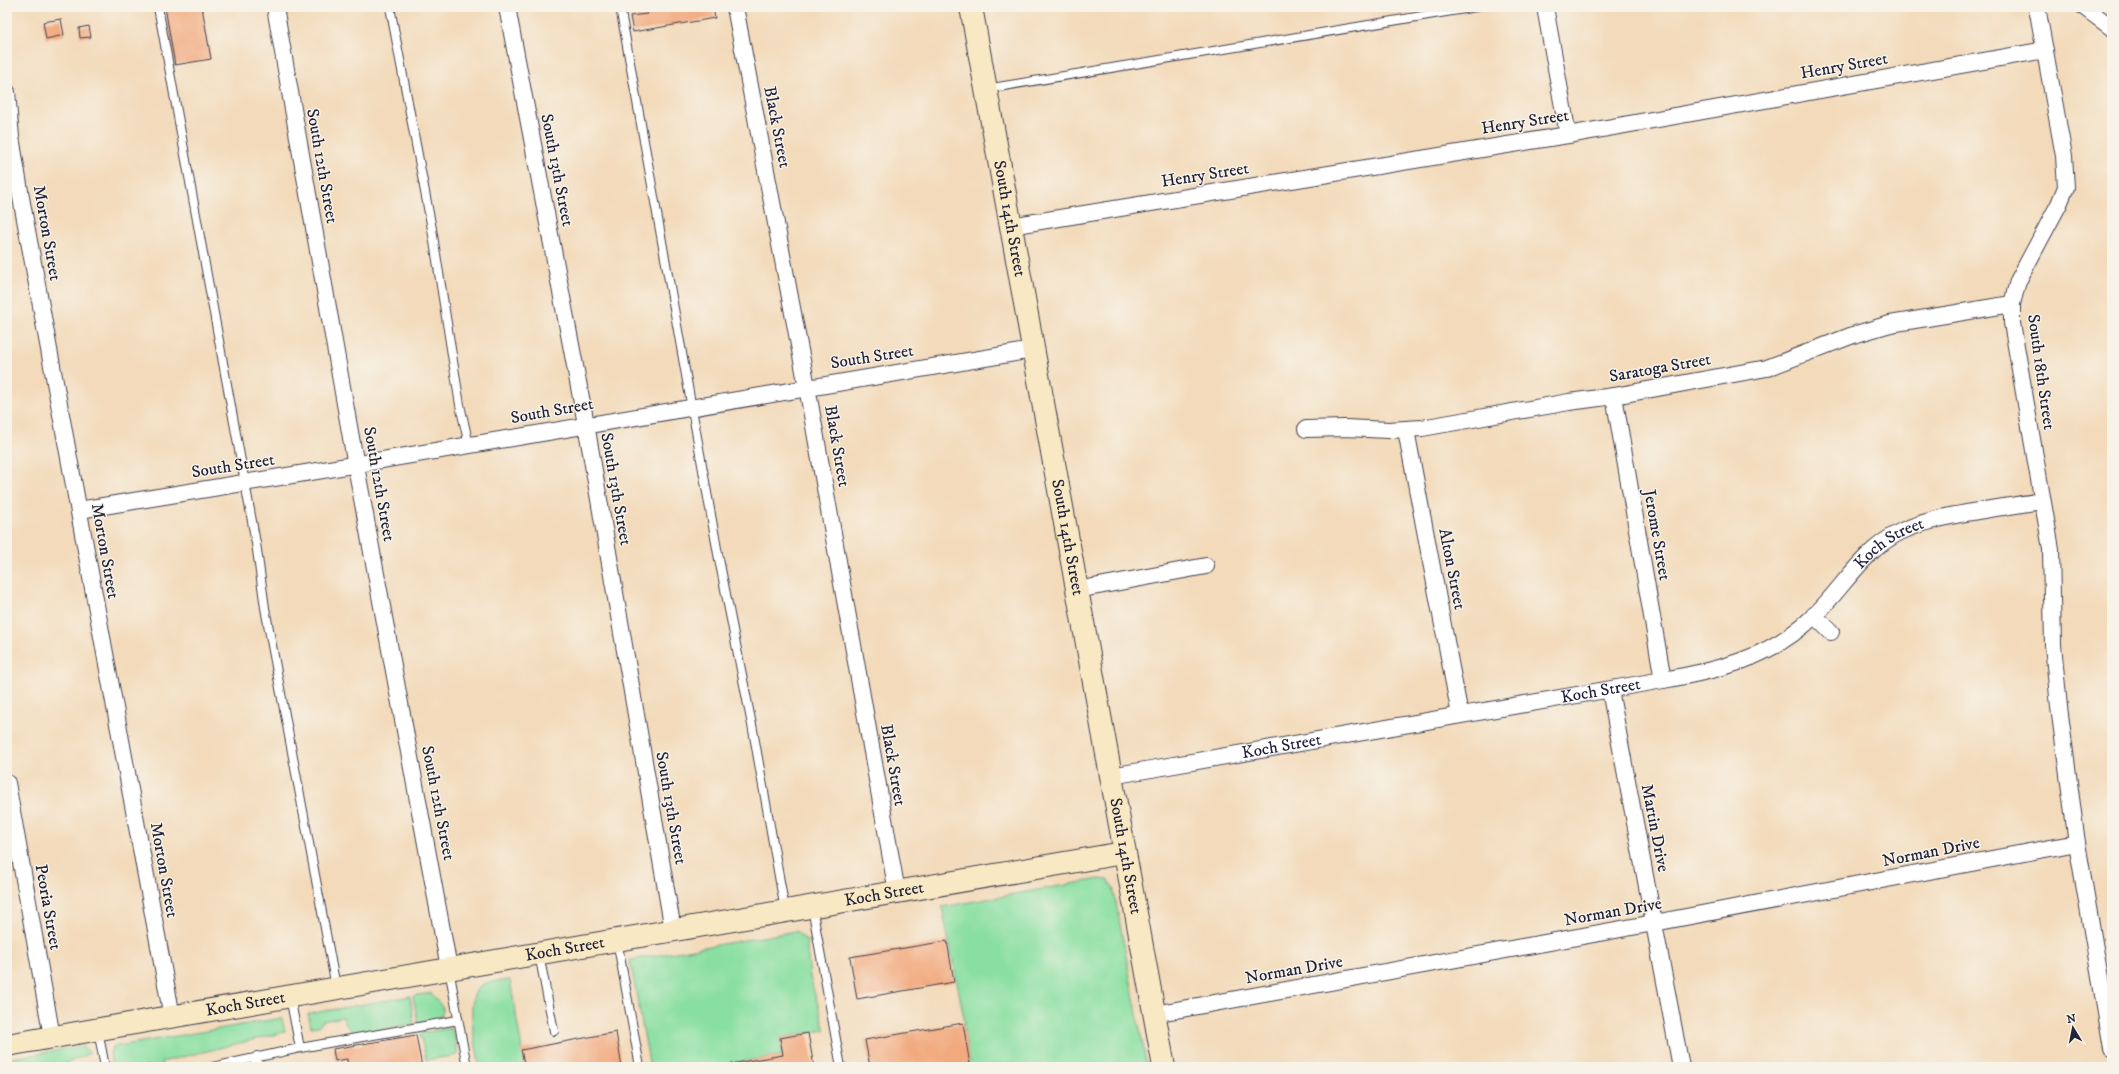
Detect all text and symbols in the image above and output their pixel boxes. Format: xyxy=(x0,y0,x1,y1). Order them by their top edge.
street label: Henry Street xyxy=(1799,47,1890,84)
street label: Black Street xyxy=(758,84,796,170)
street label: Henry Street xyxy=(1480,104,1571,140)
street label: South 12th Street xyxy=(301,107,343,226)
street label: South 13th Street xyxy=(535,112,579,229)
street label: Henry Street xyxy=(1160,157,1251,193)
street label: South 14th Street xyxy=(988,159,1031,279)
street label: Morton Street xyxy=(28,184,66,283)
street label: South 18th Street xyxy=(2022,313,2060,432)
street label: South Street xyxy=(829,340,916,374)
street label: Saratoga Street xyxy=(1607,348,1713,388)
street label: South Street xyxy=(509,393,596,429)
street label: Black Street xyxy=(819,403,855,489)
street label: South 12th Street xyxy=(358,425,400,544)
street label: South 13th Street xyxy=(595,431,637,548)
street label: South Street xyxy=(190,449,277,483)
street label: South 14th Street xyxy=(1046,477,1089,598)
street label: Jerome Street xyxy=(1638,486,1676,583)
street label: Morton Street xyxy=(86,502,124,601)
street label: Koch Street xyxy=(1849,512,1927,574)
street label: Alton Street xyxy=(1433,527,1471,612)
street label: Koch Street xyxy=(1559,673,1643,709)
street label: Black Street xyxy=(875,722,911,808)
street label: Koch Street xyxy=(1240,729,1323,764)
street label: South 12th Street xyxy=(416,744,460,863)
street label: South 13th Street xyxy=(650,750,692,867)
street label: Martin Drive xyxy=(1636,782,1674,874)
street label: South 14th Street xyxy=(1104,796,1147,916)
street label: Morton Street xyxy=(145,821,183,920)
street label: Norman Drive xyxy=(1881,832,1981,872)
street label: Peoria Street xyxy=(30,862,66,952)
street label: Koch Street xyxy=(843,876,926,912)
street label: Norman Drive xyxy=(1563,893,1663,931)
street label: Koch Street xyxy=(523,931,607,967)
street label: Norman Drive xyxy=(1244,951,1344,989)
street label: Koch Street xyxy=(204,986,287,1022)
north arrow xyxy=(2053,1008,2093,1048)
text: N xyxy=(2066,1011,2077,1027)

